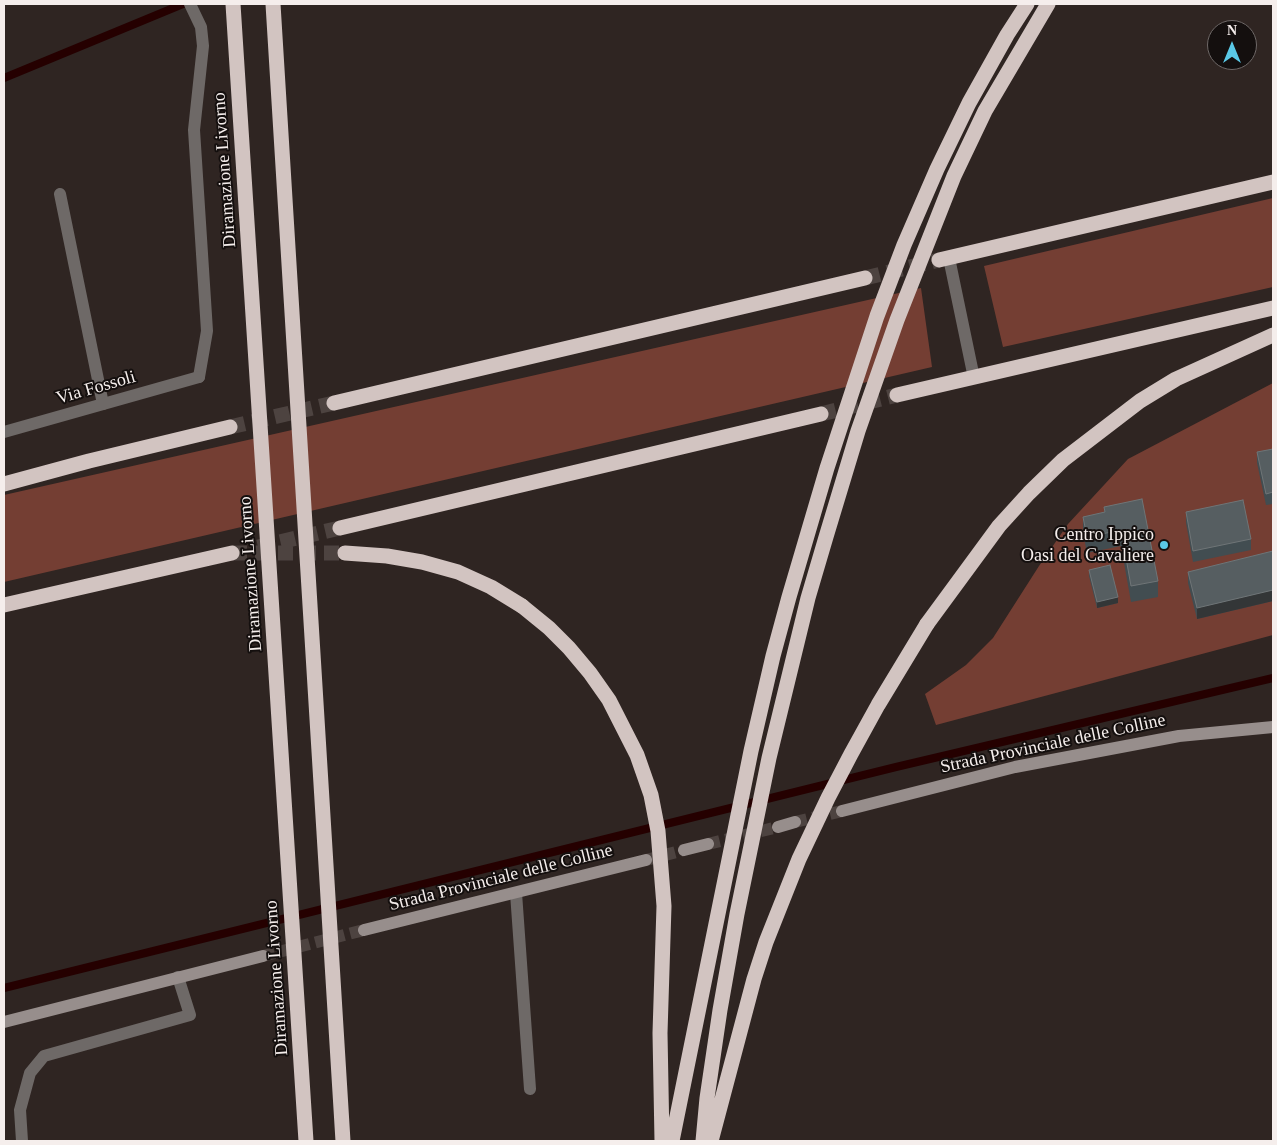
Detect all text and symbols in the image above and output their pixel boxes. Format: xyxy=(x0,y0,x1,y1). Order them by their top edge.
north arrow xyxy=(1207,20,1257,70)
text: N xyxy=(1227,23,1237,38)
street label: Diramazione Livorno xyxy=(209,92,241,248)
street label: Via Fossoli xyxy=(54,366,138,410)
street label: Diramazione Livorno xyxy=(235,496,267,652)
place label: Centro Ippico Oasi del Cavaliere xyxy=(1021,524,1154,566)
marker: Centro Ippico Oasi del Cavaliere xyxy=(1158,539,1170,551)
street label: Strada Provinciale delle Colline xyxy=(939,710,1167,778)
street label: Strada Provinciale delle Colline xyxy=(387,840,615,916)
street label: Diramazione Livorno xyxy=(261,900,293,1056)

